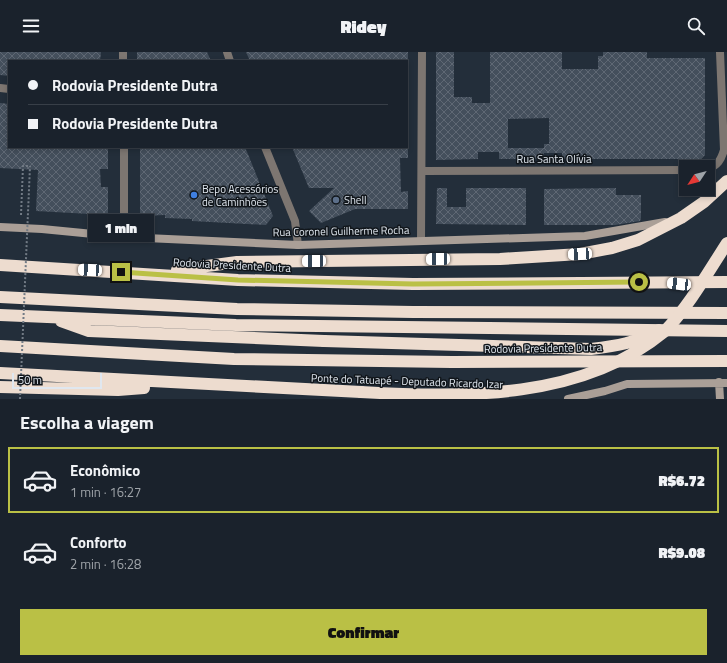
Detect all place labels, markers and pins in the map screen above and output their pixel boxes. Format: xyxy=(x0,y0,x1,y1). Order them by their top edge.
place label: Bepo Acessórios de Caminhões xyxy=(202,181,278,210)
marker: Bepo Acessórios de Caminhões xyxy=(189,190,199,200)
place label: Shell xyxy=(344,192,367,208)
marker: Shell xyxy=(331,195,341,205)

